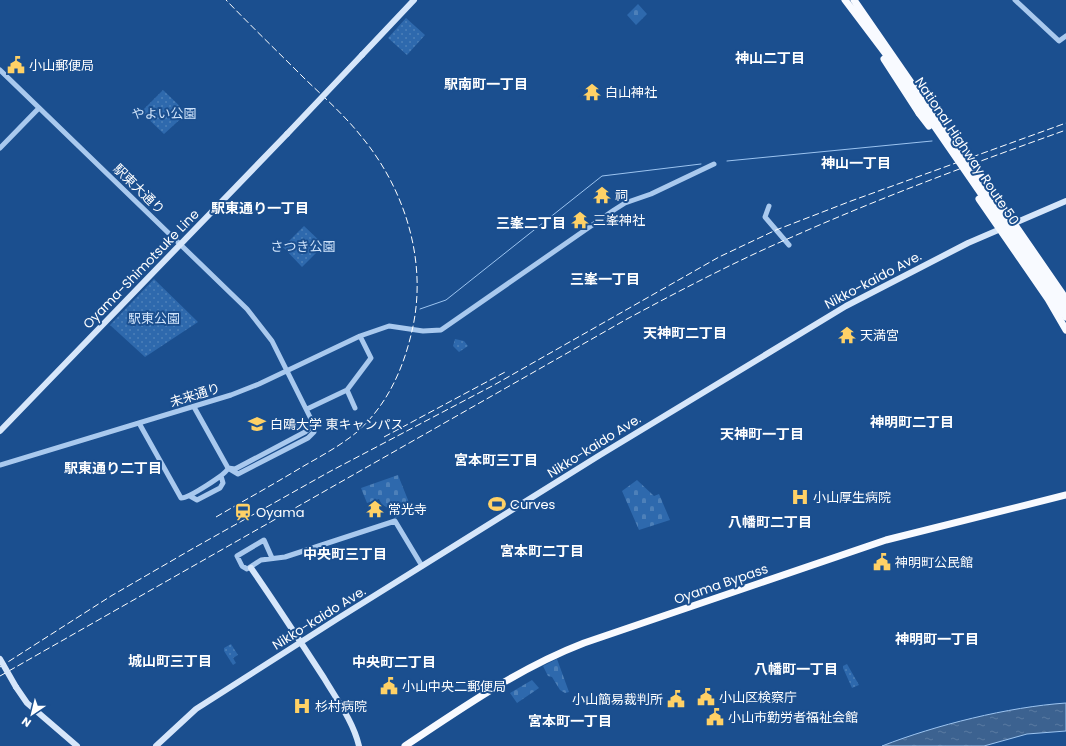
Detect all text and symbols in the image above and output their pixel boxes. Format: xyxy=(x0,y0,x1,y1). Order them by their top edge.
district label: 神山二丁目 xyxy=(735,48,805,68)
public building icon: 小山郵便局 xyxy=(6,55,26,75)
place label: 小山郵便局 xyxy=(29,56,94,75)
street label: National Highway Route 50 xyxy=(910,73,1024,229)
district label: 駅南町一丁目 xyxy=(444,74,528,94)
temple icon: 白山神社 xyxy=(582,82,602,102)
place label: 白山神社 xyxy=(605,83,657,102)
park label: やよい公園 xyxy=(131,104,197,123)
district label: 神山一丁目 xyxy=(821,153,891,173)
street label: 駅東大通り xyxy=(109,160,169,218)
temple icon: 祠 xyxy=(592,185,612,205)
place label: 祠 xyxy=(615,186,628,205)
district label: 駅東通り一丁目 xyxy=(211,198,309,218)
street label: Oyama-Shimotsuke Line xyxy=(79,205,203,333)
temple icon: 三峯神社 xyxy=(570,210,590,230)
place label: 三峯神社 xyxy=(593,211,645,230)
district label: 三峯二丁目 xyxy=(496,213,566,233)
park label: さつき公園 xyxy=(270,237,336,256)
street label: Nikko-kaido Ave. xyxy=(821,246,925,314)
district label: 三峯一丁目 xyxy=(570,269,640,289)
park label: 駅東公園 xyxy=(128,309,180,328)
district label: 天神町二丁目 xyxy=(643,323,727,343)
temple icon: 天満宮 xyxy=(837,325,857,345)
place label: 天満宮 xyxy=(860,326,899,345)
street label: 未来通り xyxy=(167,378,223,412)
street label: Nikko-kaido Ave. xyxy=(543,409,645,482)
district label: 神明町二丁目 xyxy=(870,412,954,432)
school or university icon: 白鴎大学 東キャンパス xyxy=(247,414,267,434)
place label: 白鴎大学 東キャンパス xyxy=(270,415,403,434)
district label: 天神町一丁目 xyxy=(720,424,804,444)
district label: 宮本町三丁目 xyxy=(454,450,538,470)
district label: 駅東通り二丁目 xyxy=(64,458,162,478)
hospital icon: 小山厚生病院 xyxy=(790,487,810,507)
place label: 小山厚生病院 xyxy=(813,488,891,507)
sports icon: Curves xyxy=(487,494,507,514)
place label: Curves xyxy=(510,495,556,514)
temple icon: 常光寺 xyxy=(365,499,385,519)
place label: 常光寺 xyxy=(388,500,427,519)
station icon: Oyama xyxy=(233,502,253,522)
place label: Oyama xyxy=(256,503,305,522)
district label: 八幡町二丁目 xyxy=(728,512,812,532)
district label: 宮本町二丁目 xyxy=(500,541,584,561)
district label: 中央町三丁目 xyxy=(303,544,387,564)
public building icon: 神明町公民館 xyxy=(872,552,892,572)
place label: 神明町公民館 xyxy=(895,553,973,572)
street label: Oyama Bypass xyxy=(671,559,771,609)
street label: Nikko-kaido Ave. xyxy=(268,581,370,654)
district label: 神明町一丁目 xyxy=(895,629,979,649)
district label: 城山町三丁目 xyxy=(128,651,212,671)
district label: 中央町二丁目 xyxy=(352,652,436,672)
district label: 八幡町一丁目 xyxy=(754,659,838,679)
public building icon: 小山中央二郵便局 xyxy=(379,676,399,696)
place label: 小山中央二郵便局 xyxy=(402,677,506,696)
public building icon: 小山区検察庁 xyxy=(696,687,716,707)
place label: 小山区検察庁 xyxy=(719,688,797,707)
public building icon: 小山簡易裁判所 xyxy=(666,689,686,709)
place label: 小山簡易裁判所 xyxy=(572,690,663,709)
north arrow xyxy=(12,694,52,734)
hospital icon: 杉村病院 xyxy=(292,696,312,716)
place label: 杉村病院 xyxy=(315,697,367,716)
public building icon: 小山市勤労者福祉会館 xyxy=(705,707,725,727)
place label: 小山市勤労者福祉会館 xyxy=(728,708,858,727)
district label: 宮本町一丁目 xyxy=(528,711,612,731)
text: N xyxy=(18,713,34,731)

